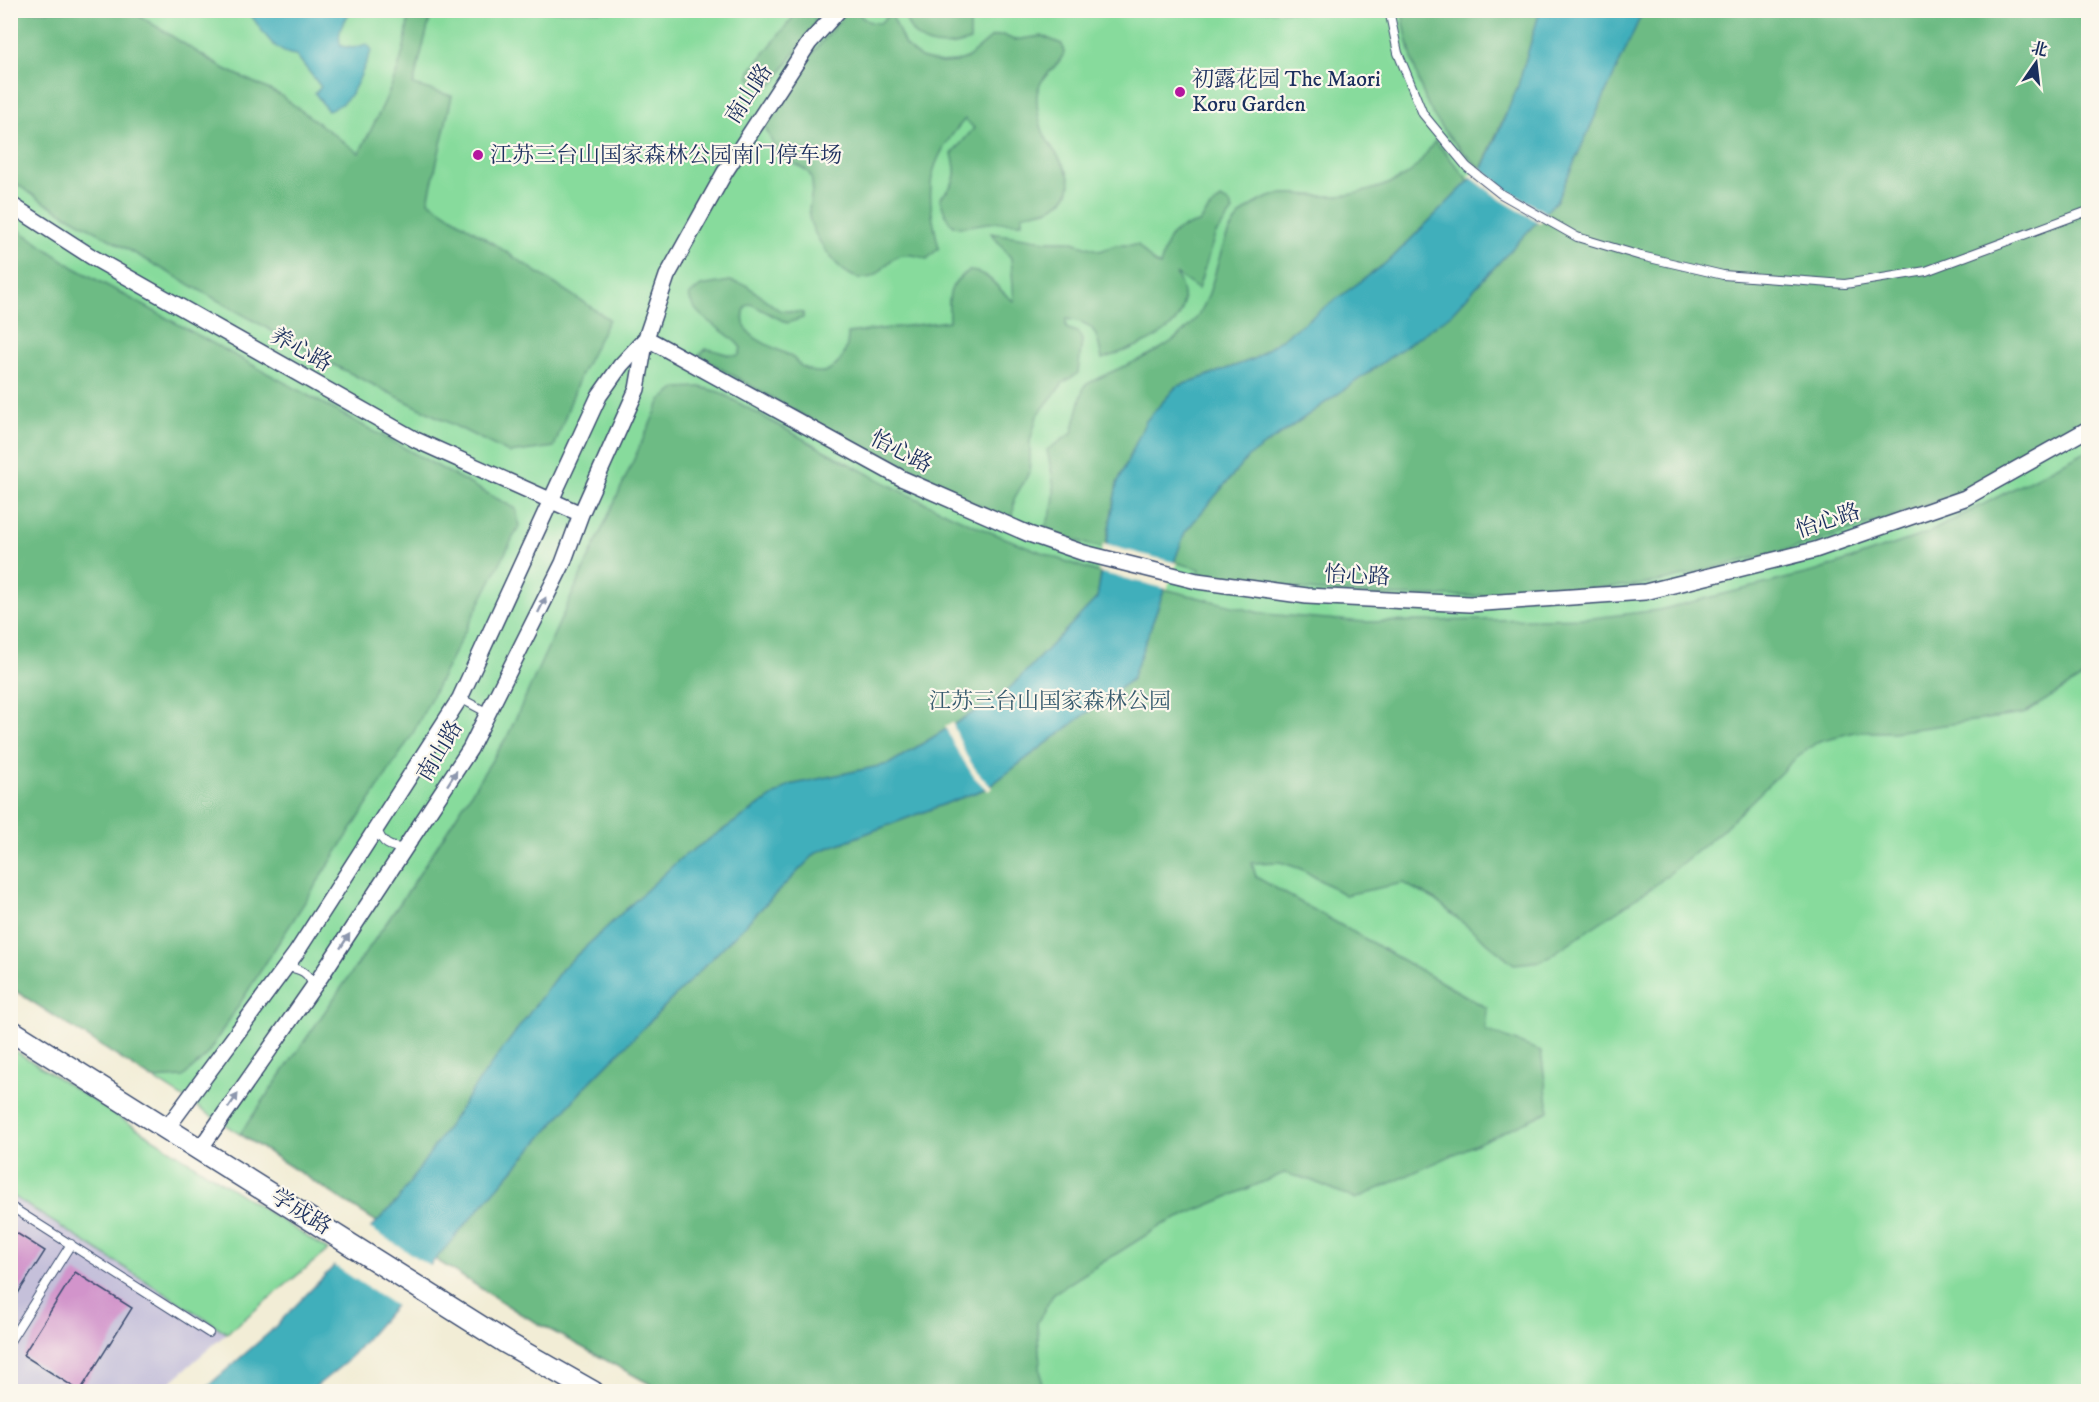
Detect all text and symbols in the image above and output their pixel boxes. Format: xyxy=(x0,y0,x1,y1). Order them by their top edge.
north arrow xyxy=(2006,33,2066,93)
text: 北 xyxy=(2029,38,2050,61)
street label: 南山路 xyxy=(720,59,778,129)
place label: 初露花园 The Maori Koru Garden xyxy=(1192,66,1381,118)
marker: 初露花园 The Maori Koru Garden xyxy=(1173,85,1187,99)
place label: 江苏三台山国家森林公园南门停车场 xyxy=(490,142,842,169)
marker: 江苏三台山国家森林公园南门停车场 xyxy=(471,148,485,162)
street label: 养心路 xyxy=(266,322,336,378)
street label: 怡心路 xyxy=(865,425,937,479)
street label: 怡心路 xyxy=(1792,498,1864,544)
street label: 怡心路 xyxy=(1323,561,1391,591)
one-way arrow xyxy=(537,596,546,613)
park label: 江苏三台山国家森林公园 xyxy=(929,688,1171,715)
street label: 南山路 xyxy=(411,716,469,786)
one-way arrow xyxy=(446,769,457,786)
one-way arrow xyxy=(339,932,350,949)
one-way arrow xyxy=(227,1093,239,1109)
street label: 学成路 xyxy=(266,1183,336,1241)

